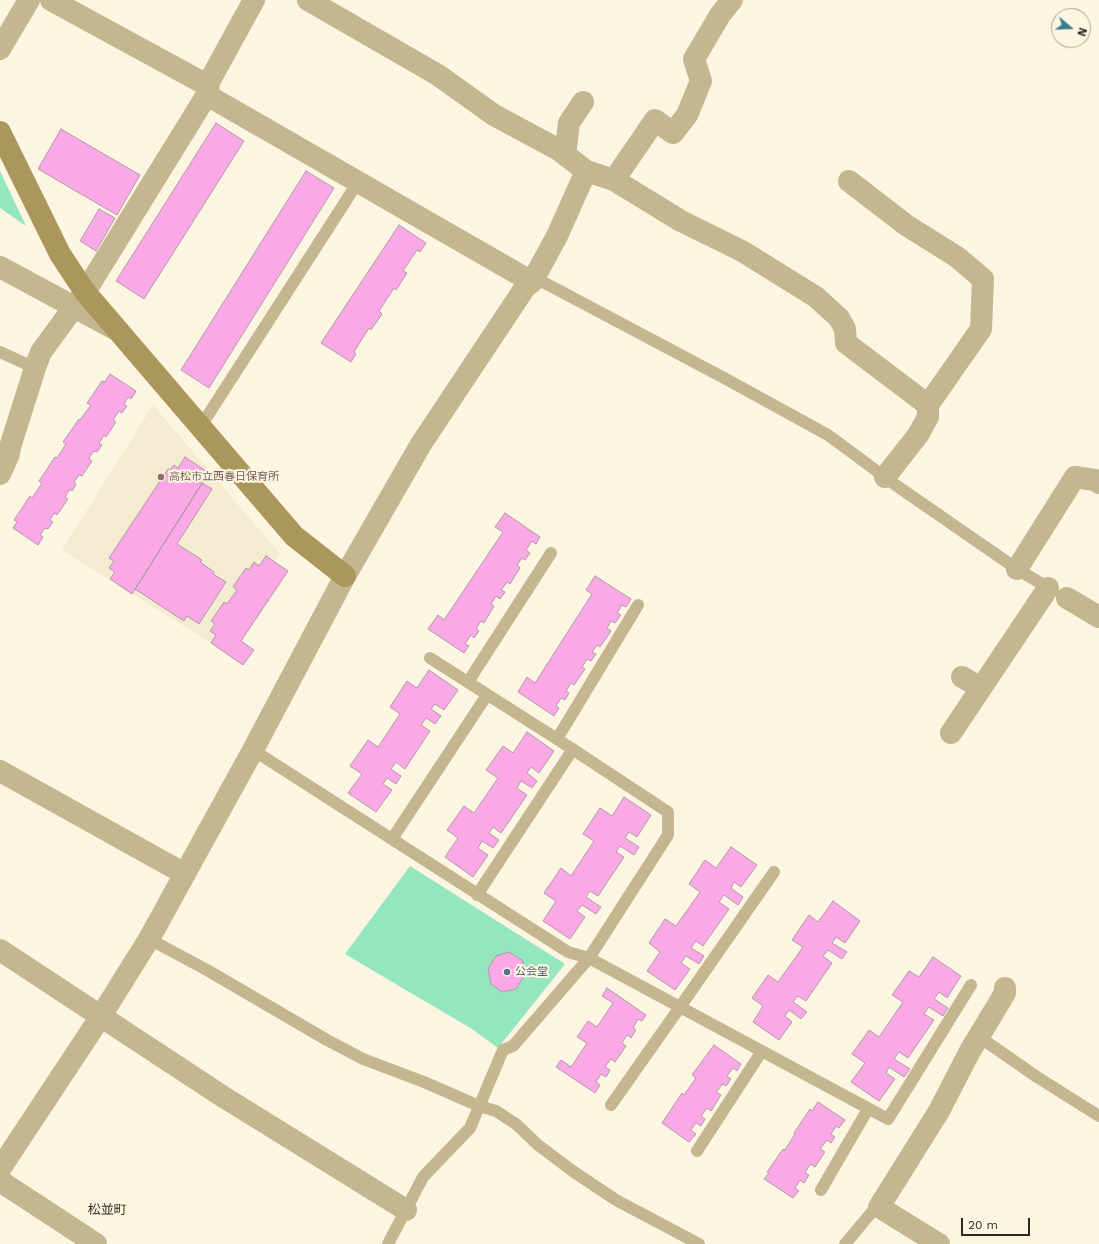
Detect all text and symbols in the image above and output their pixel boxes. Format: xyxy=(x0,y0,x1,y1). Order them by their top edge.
north arrow xyxy=(1051,8,1091,48)
text: N xyxy=(1074,26,1089,38)
place label: 高松市立西春日保育所 xyxy=(169,470,279,484)
marker: 高松市立西春日保育所 xyxy=(156,472,166,482)
place label: 公会堂 xyxy=(515,965,548,979)
marker: 公会堂 xyxy=(502,967,512,977)
district label: 松並町 xyxy=(88,1202,126,1218)
scale bar xyxy=(963,1210,1032,1236)
text: 20 m xyxy=(968,1218,998,1232)

